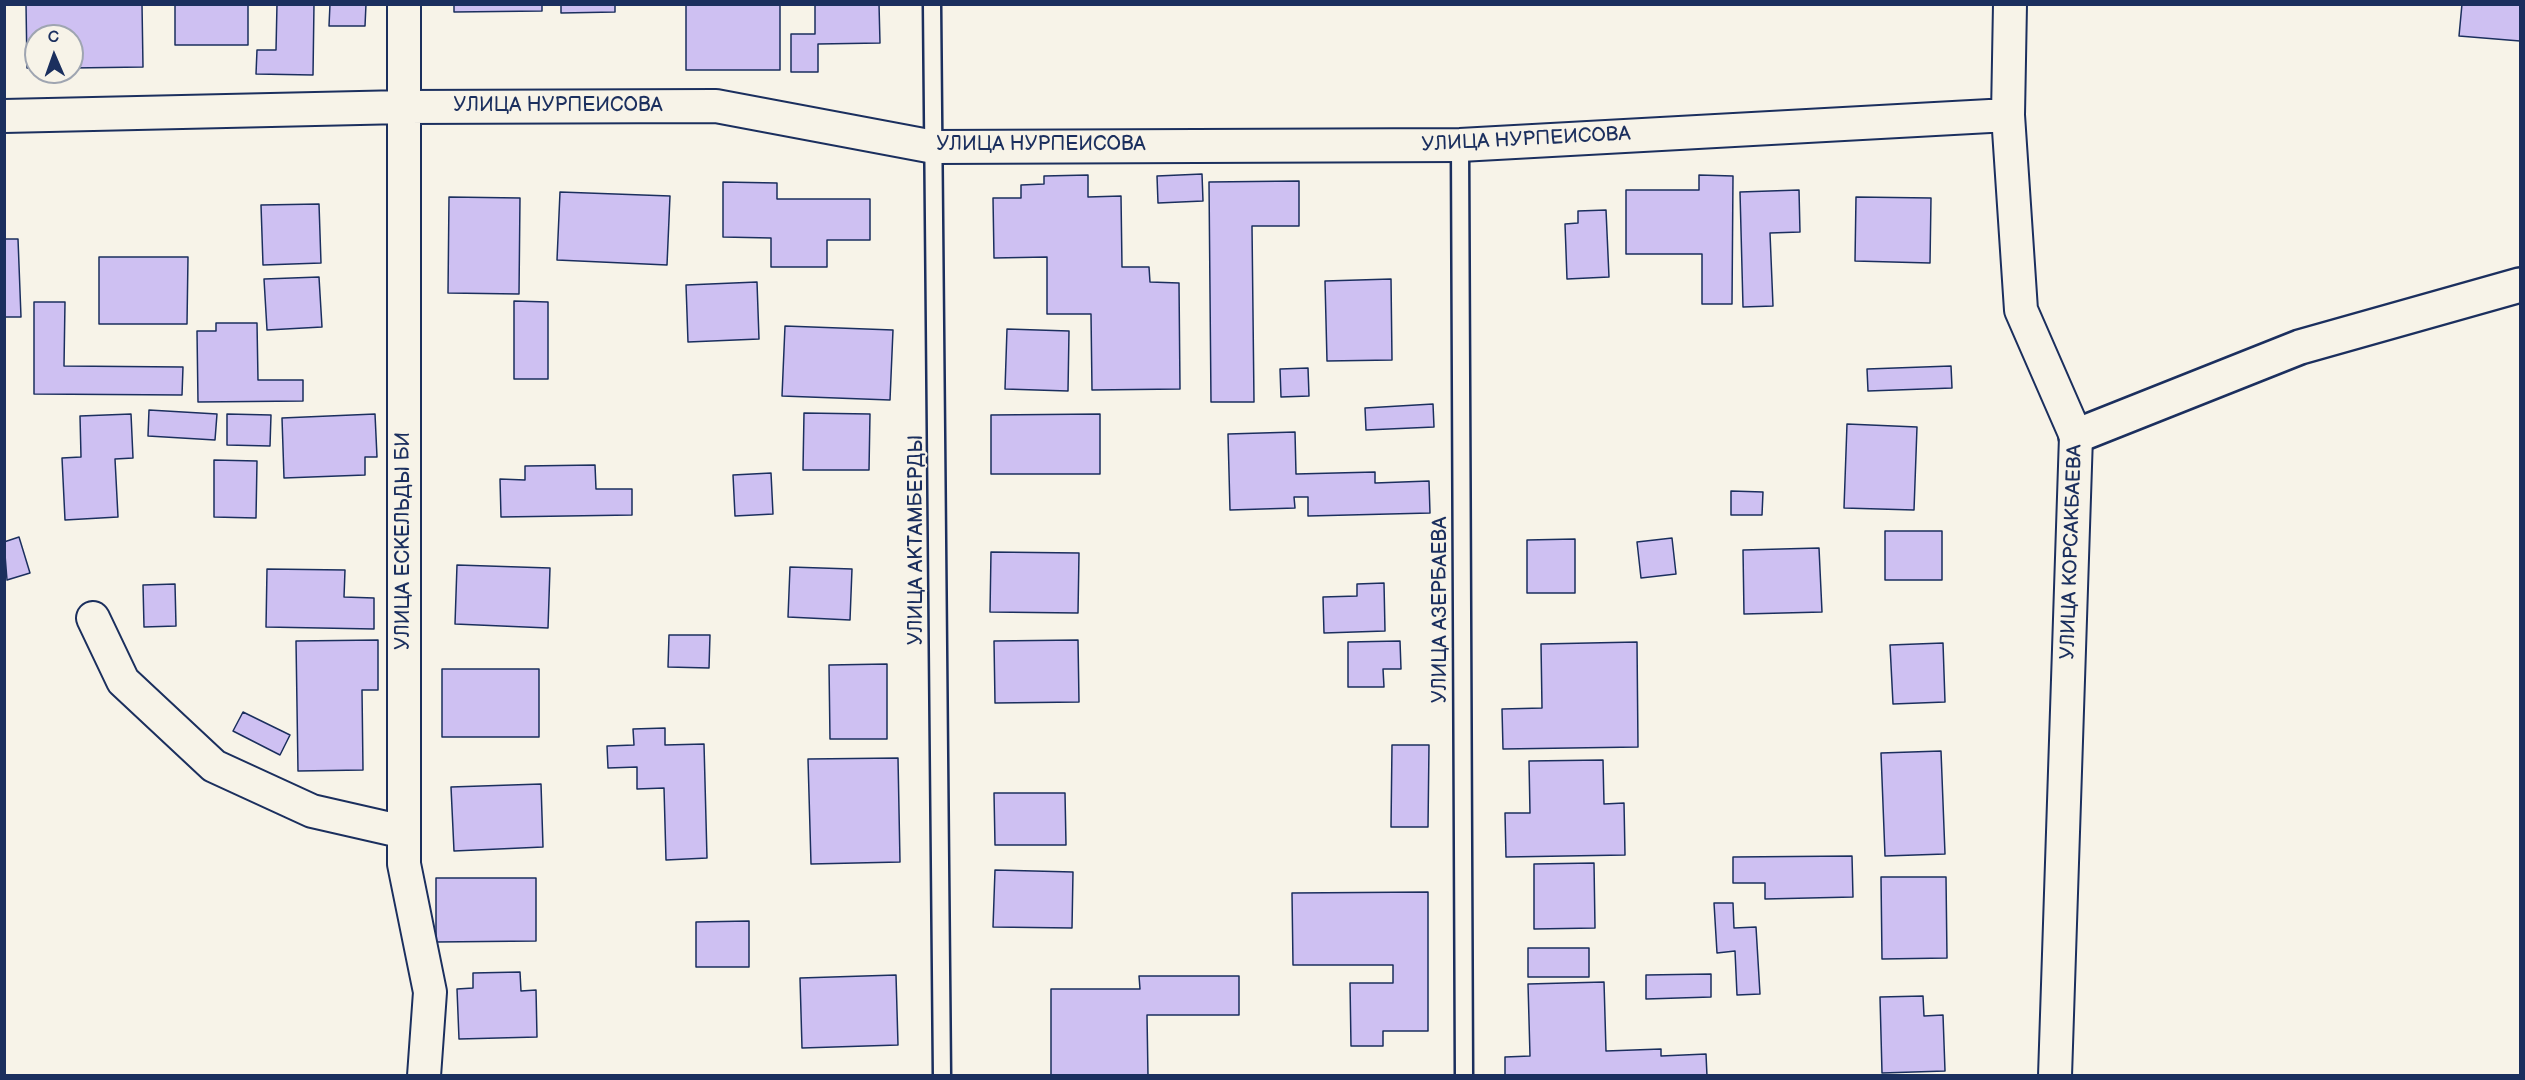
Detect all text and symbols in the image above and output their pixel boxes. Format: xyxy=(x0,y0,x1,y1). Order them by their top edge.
north arrow xyxy=(24,24,84,84)
text: С xyxy=(48,28,59,47)
street label: УЛИЦА НУРПЕИСОВА xyxy=(453,94,663,118)
street label: УЛИЦА НУРПЕИСОВА xyxy=(1421,123,1631,157)
street label: УЛИЦА НУРПЕИСОВА xyxy=(936,133,1146,157)
street label: УЛИЦА ЕСКЕЛЬДЫ БИ xyxy=(392,432,416,650)
street label: УЛИЦА АКТАМБЕРДЫ xyxy=(905,435,929,645)
street label: УЛИЦА КОРСАКБАЕВА xyxy=(2056,444,2088,660)
street label: УЛИЦА АЗЕРБАЕВА xyxy=(1429,517,1453,703)

